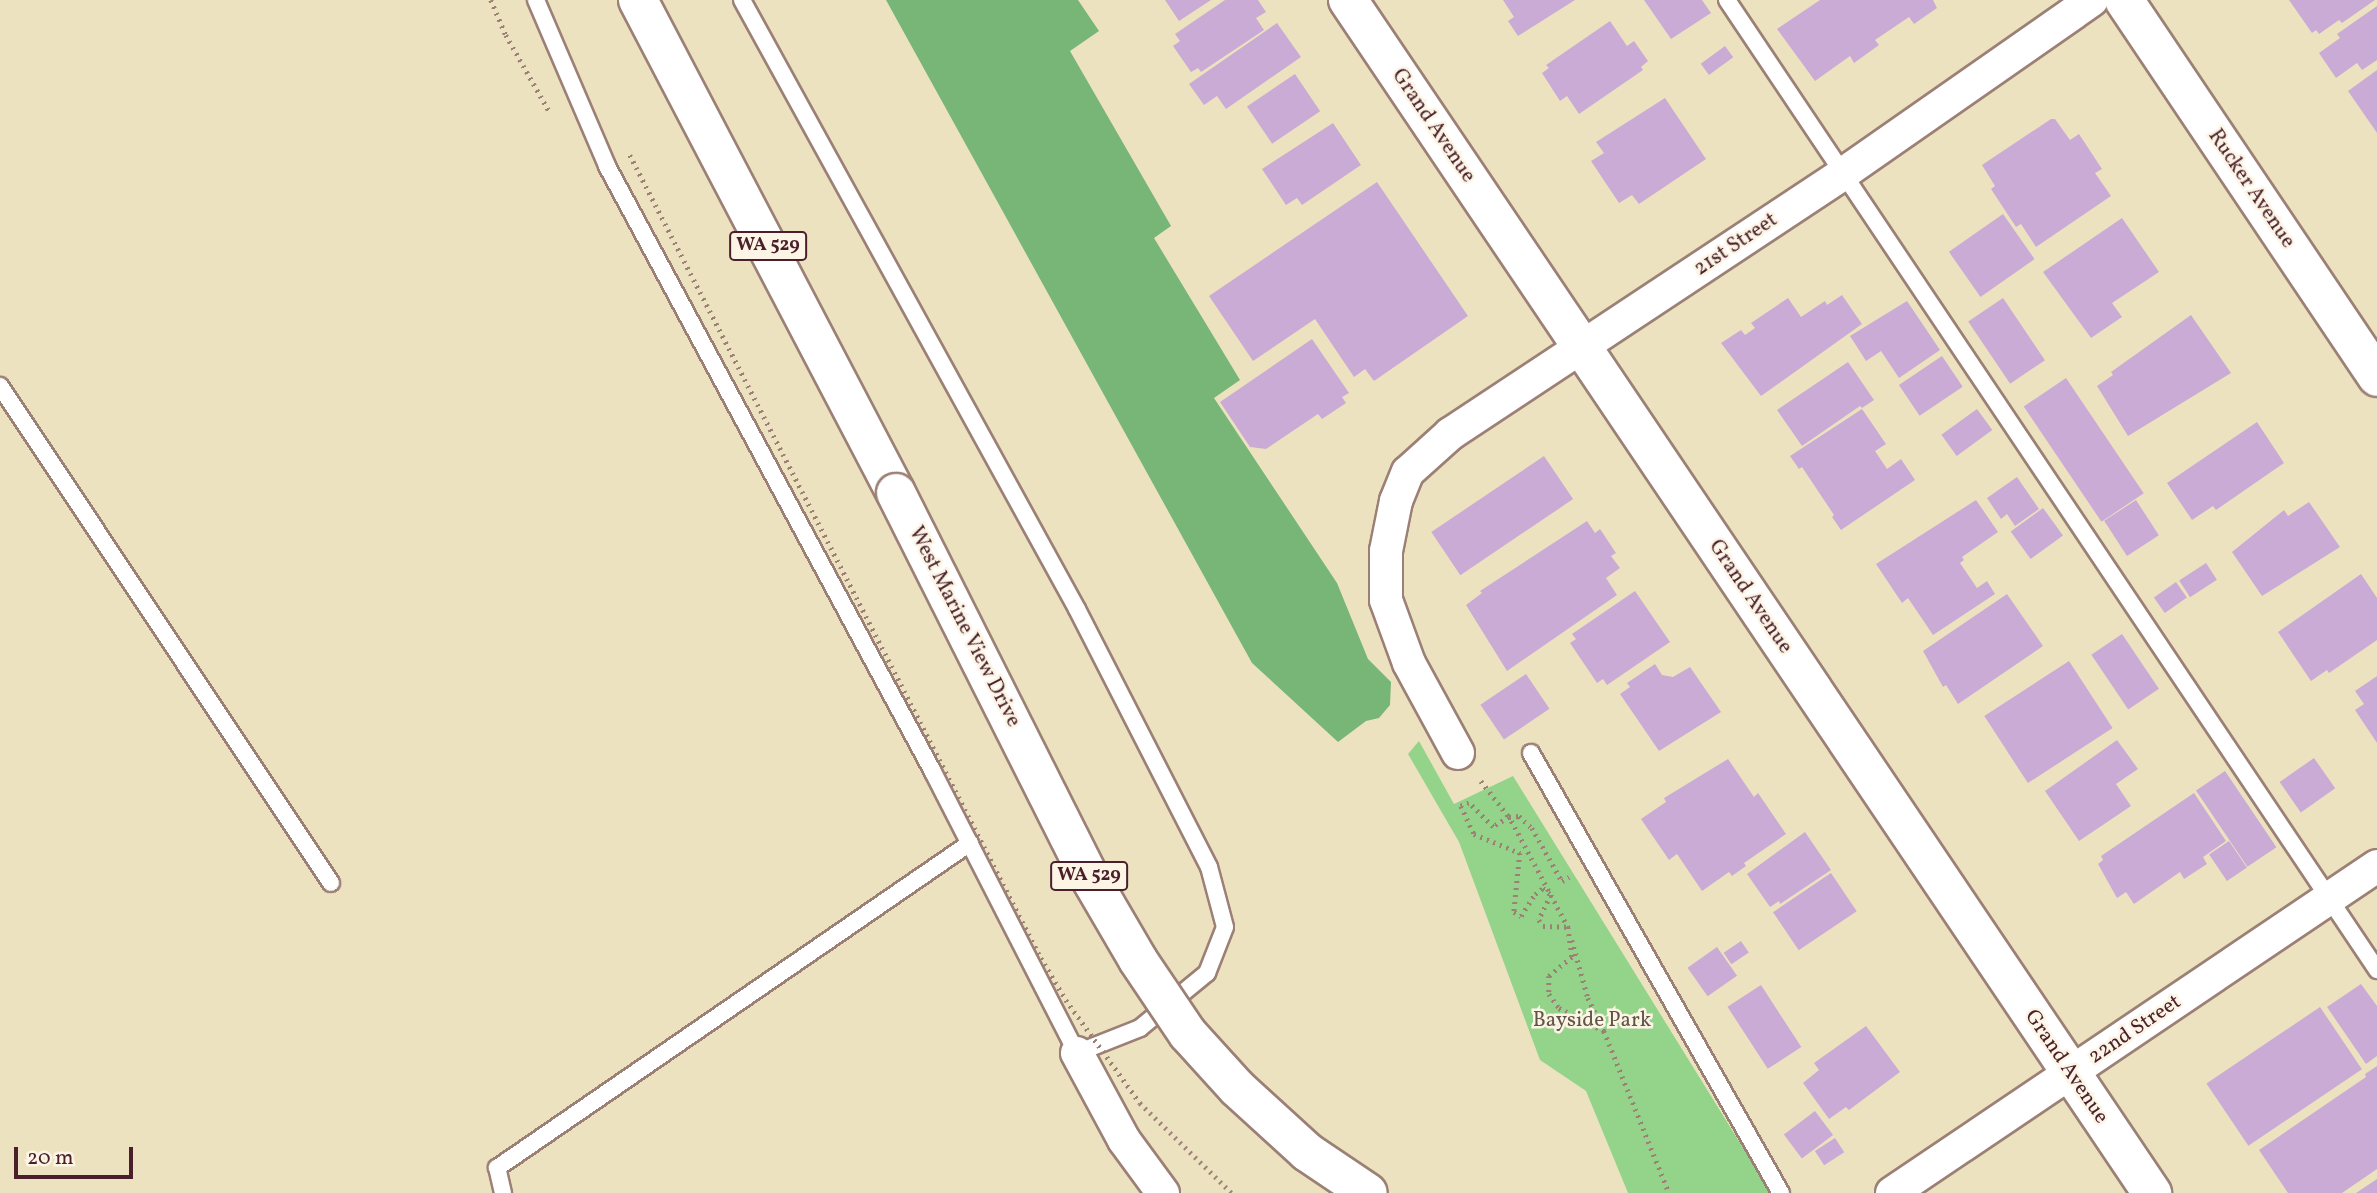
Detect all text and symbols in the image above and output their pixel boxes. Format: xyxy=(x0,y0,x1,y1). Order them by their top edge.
street label: Grand Avenue xyxy=(1386,64,1480,188)
street label: Rucker Avenue xyxy=(2202,125,2300,253)
street label: 21st Street xyxy=(1690,208,1782,282)
road number: WA 529 xyxy=(728,230,808,262)
street label: West Marine View Drive xyxy=(902,522,1026,732)
street label: Grand Avenue xyxy=(1703,535,1797,659)
road number: WA 529 xyxy=(1049,860,1129,891)
street label: 22nd Street xyxy=(2084,990,2186,1070)
street label: Grand Avenue xyxy=(2019,1005,2113,1129)
park label: Bayside Park xyxy=(1533,1008,1651,1034)
scale bar xyxy=(18,1134,136,1178)
text: 20 m xyxy=(27,1144,73,1173)

